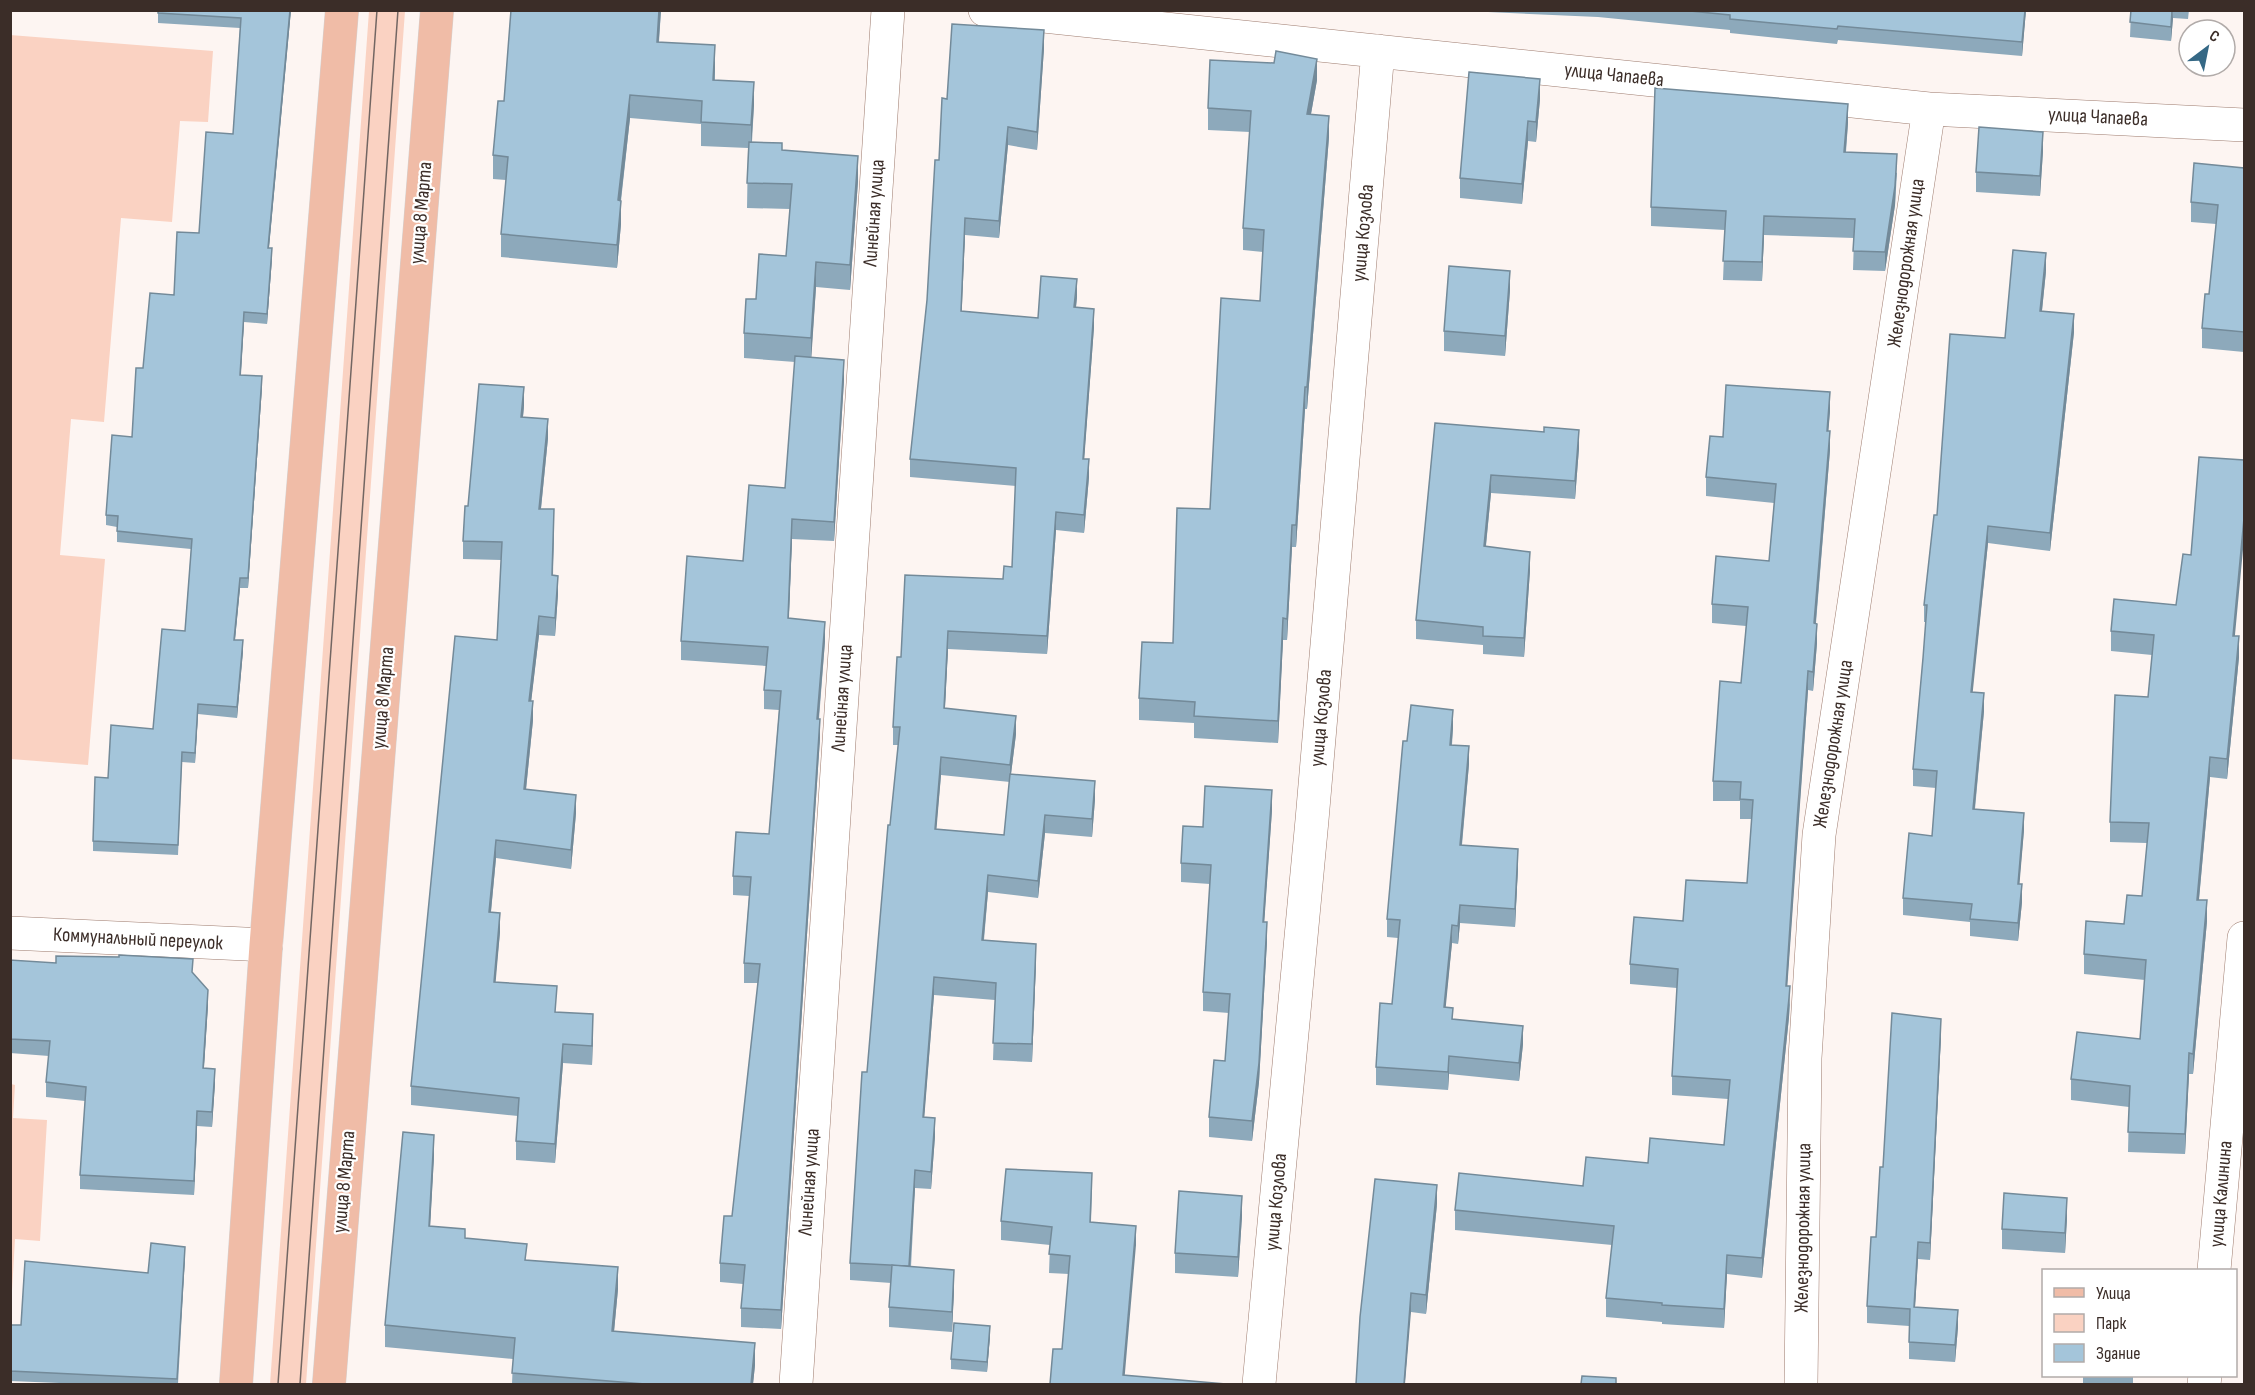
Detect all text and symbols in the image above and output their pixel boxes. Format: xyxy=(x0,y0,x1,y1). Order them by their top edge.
north arrow xyxy=(2177,18,2237,78)
text: С xyxy=(2206,26,2223,47)
street label: улица Чапаева xyxy=(1563,58,1665,92)
street label: улица Чапаева xyxy=(2047,102,2149,132)
street label: Линейная улица xyxy=(858,158,890,269)
street label: улица 8 Марта xyxy=(405,161,437,265)
street label: Железнодорожная улица xyxy=(1882,177,1930,349)
street label: улица Козлова xyxy=(1347,183,1379,283)
street label: Линейная улица xyxy=(826,643,858,754)
street label: улица 8 Марта xyxy=(367,646,399,750)
street label: Железнодорожная улица xyxy=(1808,658,1858,830)
street label: улица Козлова xyxy=(1305,668,1337,768)
street label: Коммунальный переулок xyxy=(53,923,224,955)
street label: Линейная улица xyxy=(793,1127,825,1238)
street label: улица 8 Марта xyxy=(328,1130,360,1234)
street label: улица Калинина xyxy=(2204,1140,2238,1248)
street label: Железнодорожная улица xyxy=(1790,1143,1816,1313)
street label: улица Козлова xyxy=(1260,1152,1292,1252)
legend xyxy=(2042,1269,2237,1377)
text: Улица xyxy=(2096,1283,2131,1304)
text: Парк xyxy=(2096,1313,2127,1334)
text: Здание xyxy=(2096,1343,2141,1364)

